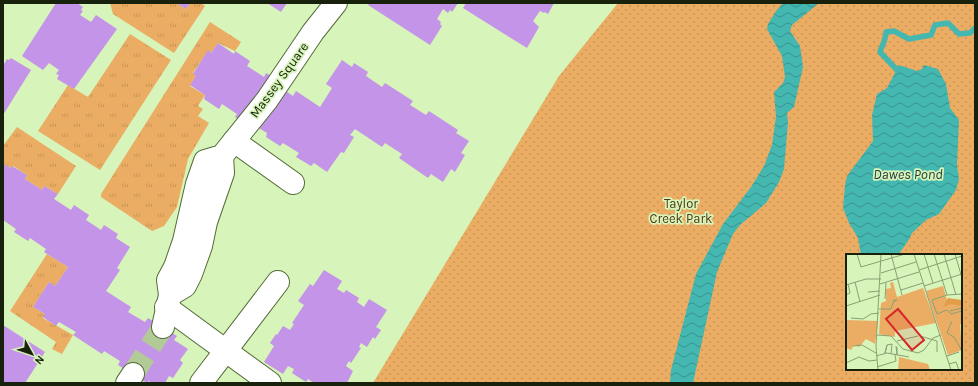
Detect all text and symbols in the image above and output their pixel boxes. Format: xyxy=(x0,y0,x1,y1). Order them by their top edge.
street label: Massey Square xyxy=(247,39,312,121)
water label: Dawes Pond xyxy=(873,166,943,183)
park label: Taylor Creek Park xyxy=(650,196,712,226)
inset map xyxy=(846,254,962,370)
north arrow xyxy=(12,334,52,374)
text: N xyxy=(32,353,47,367)

